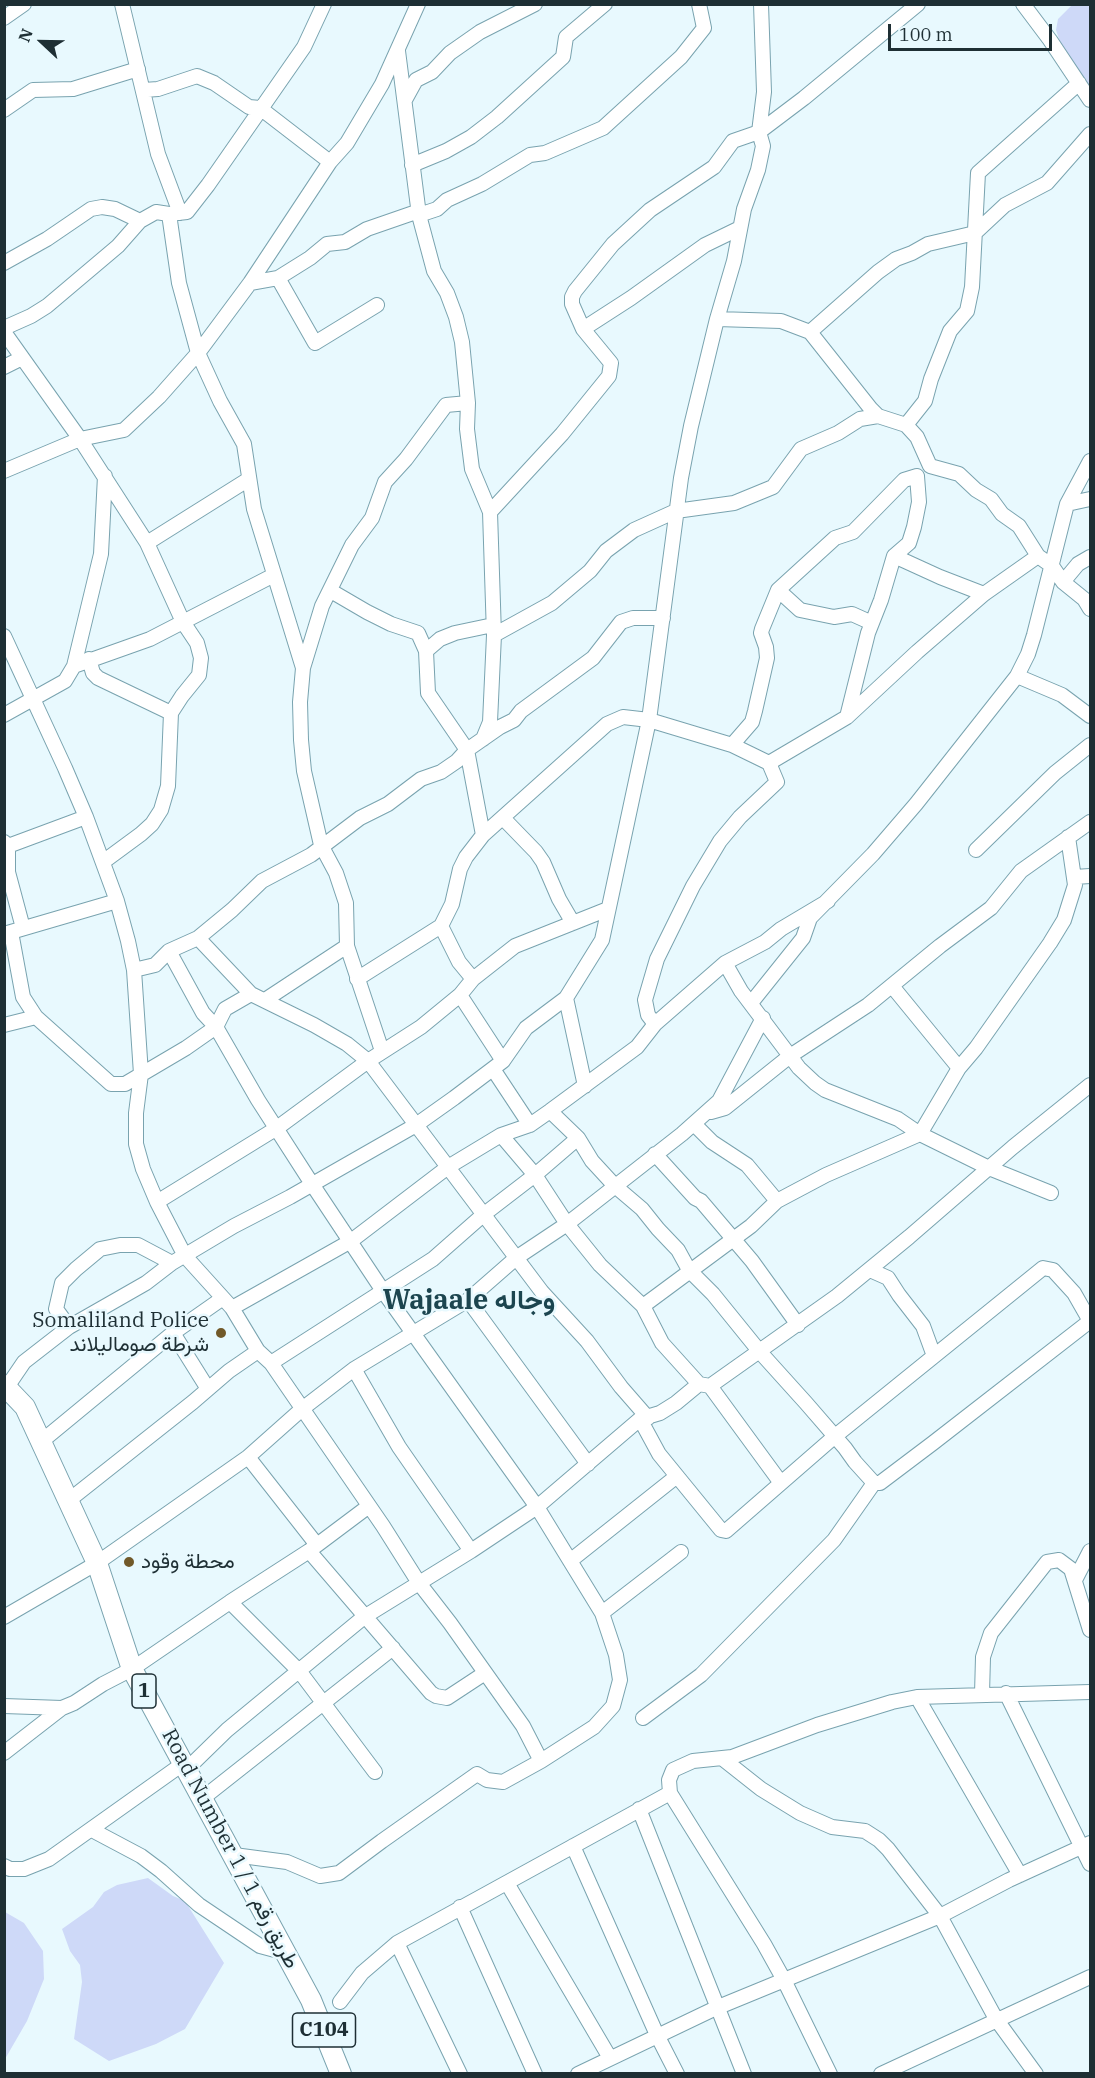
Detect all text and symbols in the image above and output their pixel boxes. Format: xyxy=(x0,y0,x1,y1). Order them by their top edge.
north arrow xyxy=(12,12,72,72)
scale bar xyxy=(891,12,1054,50)
text: 100 m xyxy=(899,23,953,46)
text: N xyxy=(14,26,37,45)
district label: Wajaale وجاله xyxy=(383,1285,555,1317)
place label: Somaliland Police شرطة صوماليلاند xyxy=(32,1308,209,1358)
marker: Somaliland Police شرطة صوماليلاند xyxy=(214,1326,228,1340)
place label: محطة وقود xyxy=(141,1549,235,1575)
marker: محطة وقود xyxy=(122,1555,136,1569)
road number: 1 xyxy=(132,1674,156,1708)
street label: Road Number 1 / طريق رقم 1 xyxy=(156,1725,304,1973)
road number: C104 xyxy=(292,2013,356,2047)

